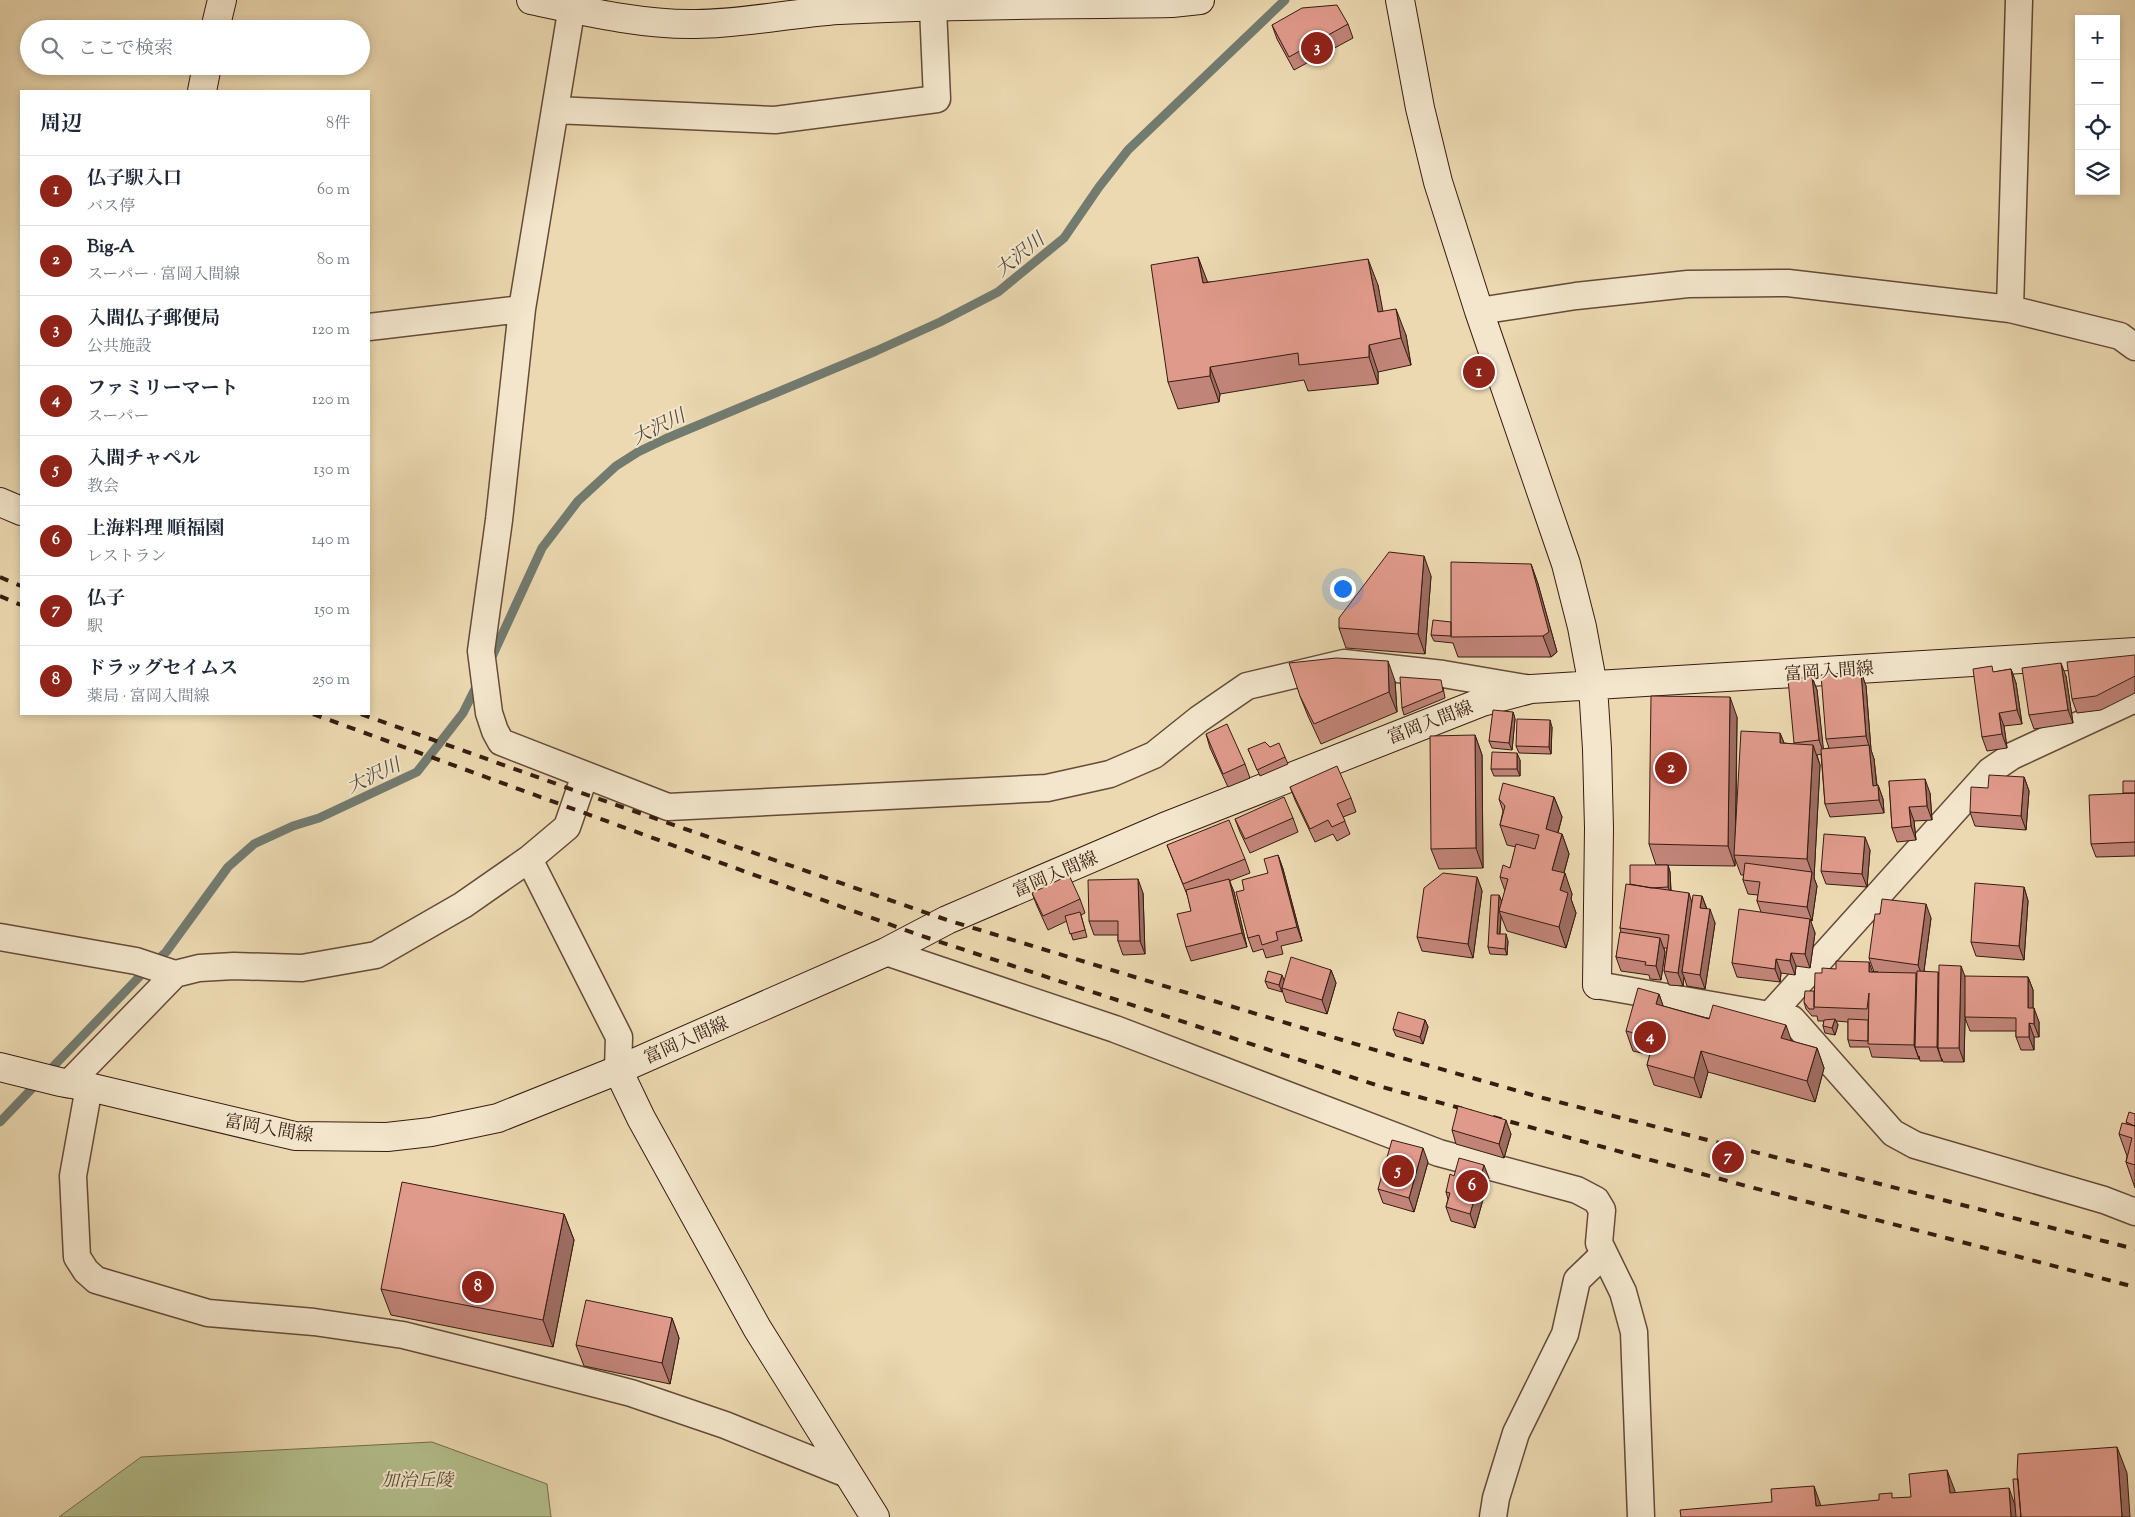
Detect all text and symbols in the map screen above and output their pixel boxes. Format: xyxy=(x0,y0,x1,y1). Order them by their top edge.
map controls xyxy=(2075,15,2120,195)
button: + xyxy=(2075,15,2120,60)
search box xyxy=(20,20,370,75)
pin: 3 xyxy=(1301,29,1333,67)
icon: search xyxy=(38,34,66,62)
text: ここで検索 xyxy=(78,36,173,63)
button: − xyxy=(2075,60,2120,105)
button: locate xyxy=(2075,105,2120,150)
text: 周辺 xyxy=(40,110,82,140)
text: 8件 xyxy=(326,113,350,136)
button: layers xyxy=(2075,150,2120,195)
text: 仏子駅入口 xyxy=(87,166,182,193)
text: 1 xyxy=(53,179,59,202)
text: 60 m xyxy=(317,179,350,202)
text: バス停 xyxy=(87,196,135,219)
water label: 大沢川 xyxy=(990,226,1053,284)
text: Big-A xyxy=(87,234,134,261)
text: 2 xyxy=(52,249,60,272)
text: 80 m xyxy=(317,249,350,272)
text: スーパー · 富岡入間線 xyxy=(87,264,240,287)
text: 入間仏子郵便局 xyxy=(87,306,220,333)
text: 3 xyxy=(53,319,59,342)
text: 120 m xyxy=(312,319,350,342)
text: 公共施設 xyxy=(87,336,151,359)
pin: 1 xyxy=(1463,353,1495,391)
text: ファミリーマート xyxy=(87,376,239,403)
text: 4 xyxy=(52,389,60,412)
text: 120 m xyxy=(312,389,350,412)
water label: 大沢川 xyxy=(628,403,692,453)
text: スーパー xyxy=(87,406,149,429)
text: 入間チャペル xyxy=(87,446,200,473)
text: 5 xyxy=(53,459,59,482)
text: 130 m xyxy=(313,459,350,482)
text: 教会 xyxy=(87,476,119,499)
text: 上海料理 順福園 xyxy=(87,516,224,543)
text: 6 xyxy=(52,529,60,552)
text: 140 m xyxy=(312,529,350,552)
text: レストラン xyxy=(87,546,167,569)
your location xyxy=(1330,576,1356,602)
text: 仏子 xyxy=(87,586,125,613)
text: 7 xyxy=(52,599,60,622)
text: 150 m xyxy=(314,599,350,622)
text: 駅 xyxy=(87,616,103,639)
text: ドラッグセイムス xyxy=(87,656,238,683)
street label: 富岡入間線 xyxy=(1783,657,1875,689)
text: 8 xyxy=(52,669,60,692)
text: 250 m xyxy=(312,669,350,692)
text: 薬局 · 富岡入間線 xyxy=(87,686,210,709)
street label: 富岡入間線 xyxy=(1384,696,1477,752)
pin: 2 xyxy=(1655,749,1687,787)
water label: 大沢川 xyxy=(343,752,407,802)
street label: 富岡入間線 xyxy=(1009,846,1102,905)
street label: 富岡入間線 xyxy=(640,1012,733,1072)
pin: 4 xyxy=(1634,1018,1666,1056)
street label: 富岡入間線 xyxy=(222,1109,315,1151)
pin: 7 xyxy=(1712,1138,1744,1176)
pin: 5 xyxy=(1382,1152,1414,1190)
pin: 6 xyxy=(1456,1167,1488,1205)
pin: 8 xyxy=(462,1268,494,1306)
park label: 加治丘陵 xyxy=(381,1469,455,1495)

